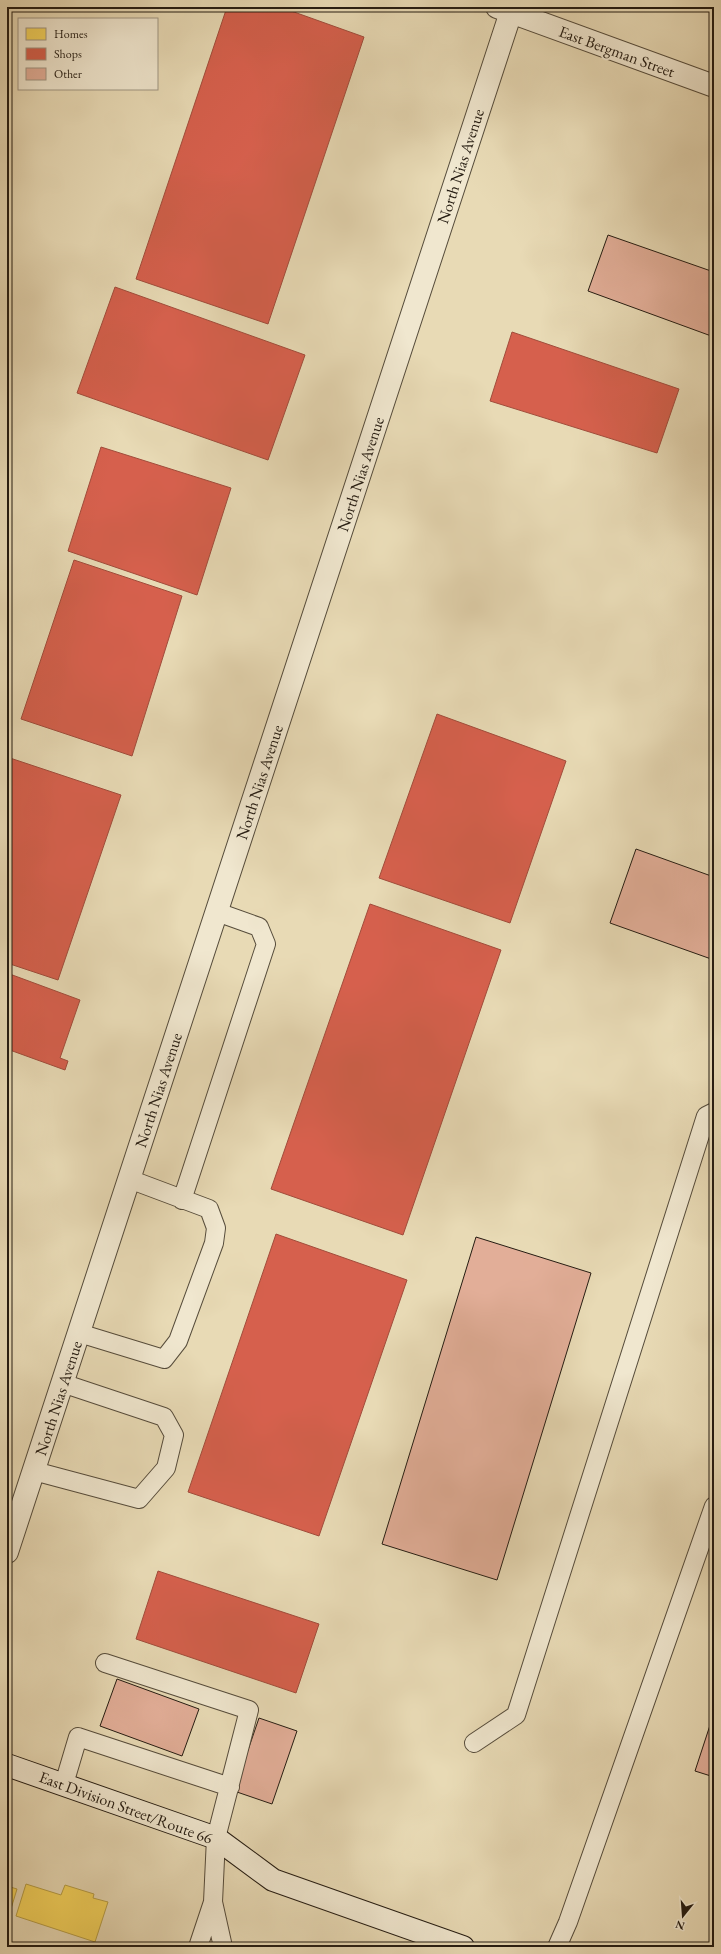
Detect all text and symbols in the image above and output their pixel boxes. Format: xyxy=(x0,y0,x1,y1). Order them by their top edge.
legend xyxy=(18,18,158,90)
street label: East Bergman Street xyxy=(556,21,678,82)
text: Homes xyxy=(54,26,88,42)
text: Shops xyxy=(54,46,82,62)
text: Other xyxy=(54,66,82,82)
street label: North Nias Avenue xyxy=(432,106,489,226)
street label: North Nias Avenue xyxy=(332,414,389,534)
street label: North Nias Avenue xyxy=(231,722,288,842)
street label: North Nias Avenue xyxy=(130,1030,187,1150)
street label: North Nias Avenue xyxy=(30,1338,87,1458)
street label: East Division Street/Route 66 xyxy=(36,1766,216,1849)
north arrow xyxy=(663,1896,703,1936)
text: N xyxy=(674,1918,686,1934)

